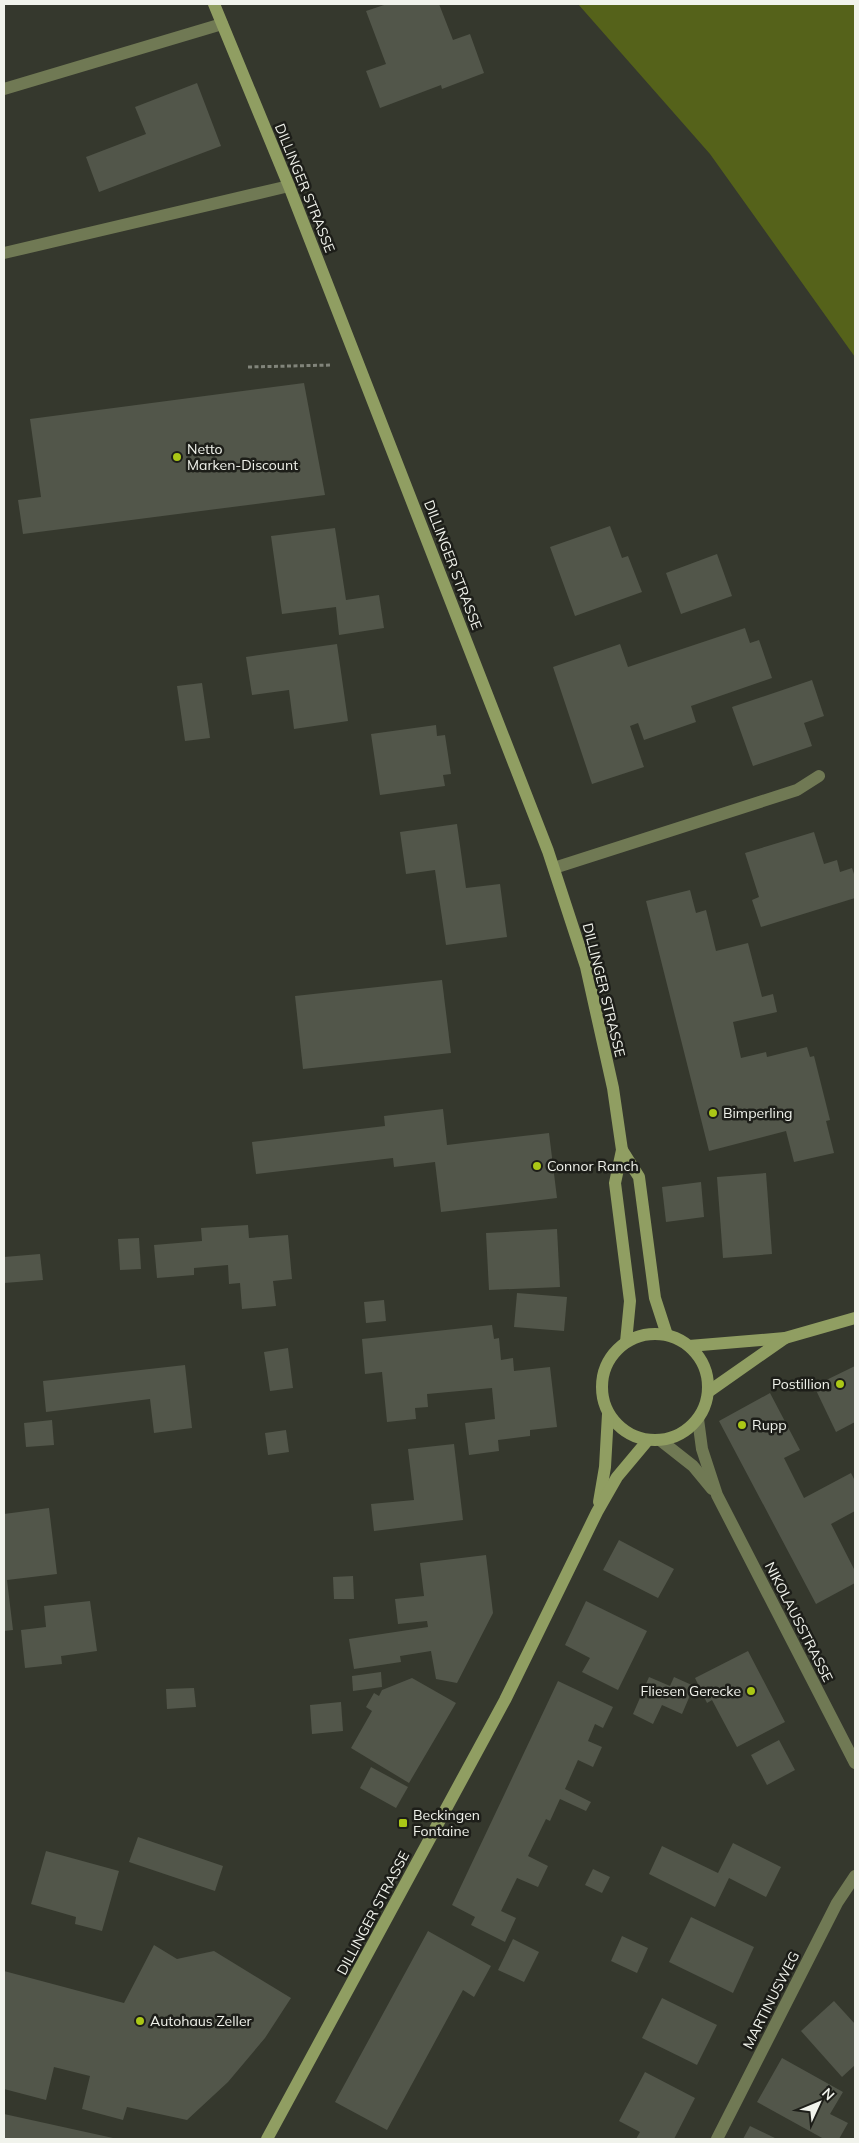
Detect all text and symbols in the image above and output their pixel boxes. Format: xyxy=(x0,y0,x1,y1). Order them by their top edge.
street label: DILLINGER STRASSE xyxy=(271,121,339,255)
place label: Netto Marken-Discount xyxy=(187,440,298,474)
marker: Netto Marken-Discount xyxy=(171,451,183,463)
street label: DILLINGER STRASSE xyxy=(420,498,486,632)
street label: DILLINGER STRASSE xyxy=(579,921,629,1059)
place label: Bimperling xyxy=(723,1104,793,1122)
marker: Bimperling xyxy=(707,1107,719,1119)
place label: Connor Ranch xyxy=(547,1157,639,1175)
marker: Connor Ranch xyxy=(531,1160,543,1172)
place label: Postillion xyxy=(772,1375,830,1393)
marker: Postillion xyxy=(834,1378,846,1390)
place label: Rupp xyxy=(752,1416,787,1434)
marker: Rupp xyxy=(736,1419,748,1431)
street label: NIKOLAUSSTRASSE xyxy=(761,1559,837,1685)
place label: Fliesen Gerecke xyxy=(640,1682,741,1700)
marker: Fliesen Gerecke xyxy=(745,1685,757,1697)
place label: Beckingen Fontaine xyxy=(413,1806,480,1840)
marker: Beckingen Fontaine xyxy=(397,1817,409,1829)
street label: DILLINGER STRASSE xyxy=(333,1848,413,1978)
street label: MARTINUSWEG xyxy=(739,1948,803,2052)
place label: Autohaus Zeller xyxy=(150,2012,253,2030)
marker: Autohaus Zeller xyxy=(134,2015,146,2027)
north arrow xyxy=(794,2078,844,2128)
text: N xyxy=(818,2084,838,2104)

